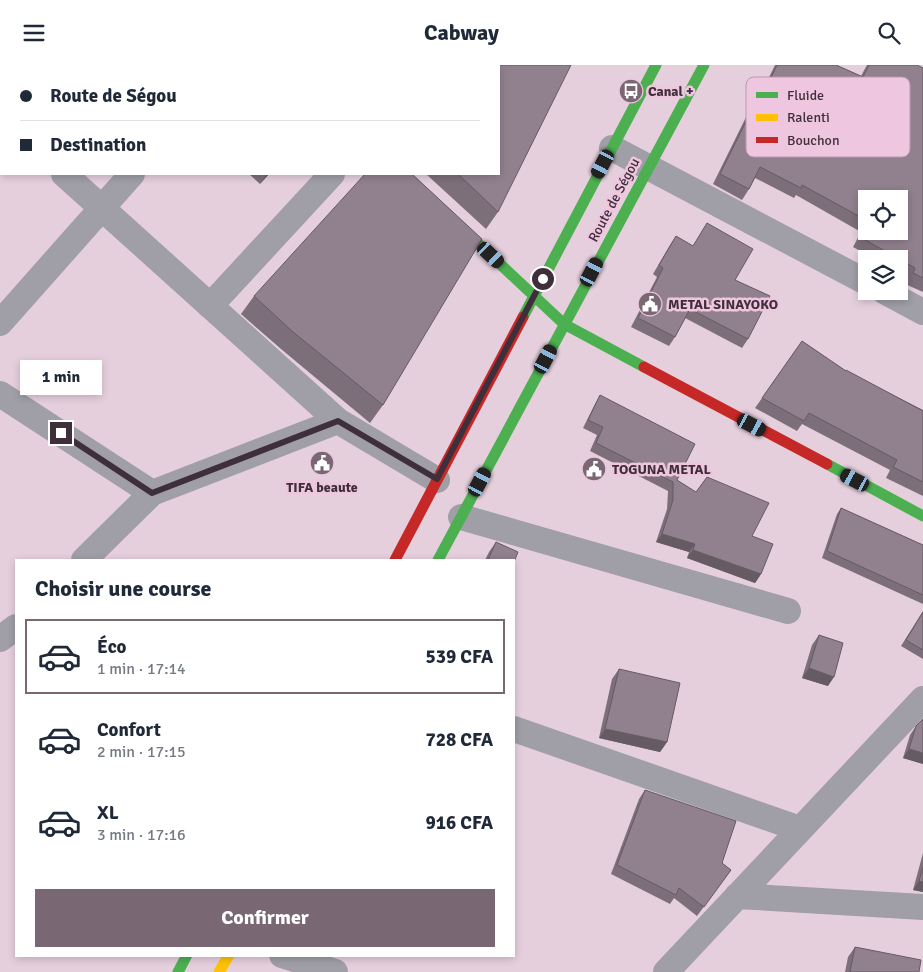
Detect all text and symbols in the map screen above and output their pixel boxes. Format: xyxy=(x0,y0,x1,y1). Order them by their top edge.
icon: menu xyxy=(20,19,48,47)
text: Cabway xyxy=(424,19,499,46)
icon: search xyxy=(875,19,903,47)
legend xyxy=(746,77,910,157)
bus stop icon: Canal + xyxy=(618,78,644,104)
place label: Canal + xyxy=(648,83,694,100)
text: Route de Ségou xyxy=(50,84,177,108)
text: Fluide xyxy=(787,87,824,104)
text: Ralenti xyxy=(787,109,830,126)
text: Bouchon xyxy=(787,132,840,149)
text: Destination xyxy=(50,133,146,157)
car xyxy=(589,147,616,181)
street label: Route de Ségou xyxy=(585,155,643,245)
map controls xyxy=(858,190,908,300)
button: locate xyxy=(858,190,908,240)
car xyxy=(474,239,507,271)
button: layers xyxy=(858,250,908,300)
car xyxy=(578,255,605,289)
route start xyxy=(532,268,554,290)
public building icon: METAL SINAYOKO xyxy=(637,291,663,317)
place label: METAL SINAYOKO xyxy=(668,296,778,313)
car xyxy=(532,342,559,376)
callout: 1 min xyxy=(20,361,102,395)
text: 1 min xyxy=(42,367,80,387)
car xyxy=(735,411,768,439)
route end xyxy=(50,422,72,444)
public building icon: TIFA beaute xyxy=(309,450,335,476)
public building icon: TOGUNA METAL xyxy=(581,456,607,482)
place label: TOGUNA METAL xyxy=(612,461,711,478)
car xyxy=(466,465,493,499)
car xyxy=(838,466,871,494)
place label: TIFA beaute xyxy=(286,479,358,496)
text: Choisir une course xyxy=(35,575,211,602)
icon: car xyxy=(37,634,82,679)
text: Éco xyxy=(97,635,127,659)
text: 539 CFA xyxy=(425,645,493,669)
text: 1 min · 17:14 xyxy=(97,659,186,679)
icon: car xyxy=(37,717,82,762)
text: Confort xyxy=(97,718,161,742)
text: 728 CFA xyxy=(425,728,493,752)
text: 2 min · 17:15 xyxy=(97,742,186,762)
icon: car xyxy=(37,800,82,845)
text: XL xyxy=(97,801,119,825)
text: 916 CFA xyxy=(425,811,493,835)
text: 3 min · 17:16 xyxy=(97,825,186,845)
button: Confirmer xyxy=(35,889,495,947)

